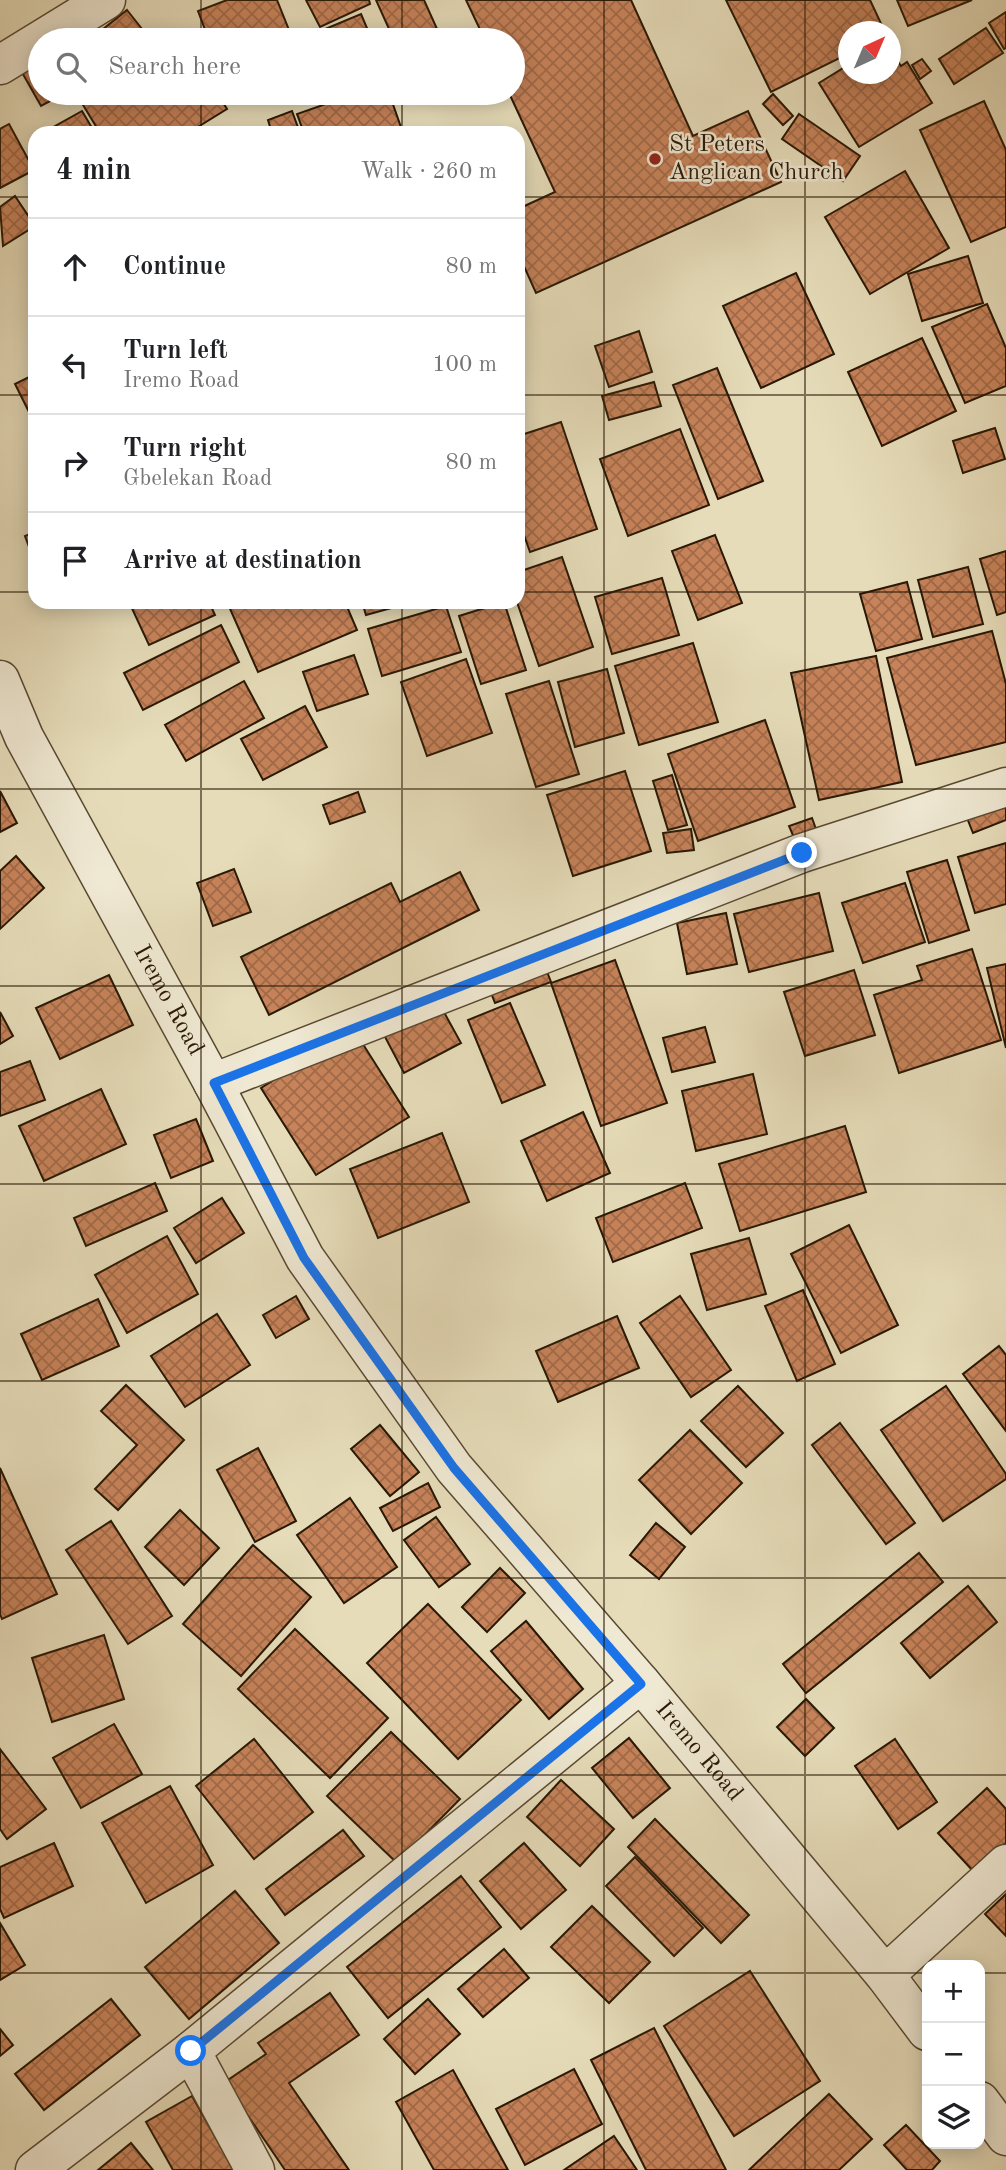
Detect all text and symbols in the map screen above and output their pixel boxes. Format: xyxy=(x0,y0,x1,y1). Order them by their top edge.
north arrow xyxy=(838,21,901,84)
search box xyxy=(28,28,525,105)
icon: search xyxy=(52,48,90,86)
text: Search here xyxy=(108,54,241,80)
place label: St Peters Anglican Church xyxy=(669,133,844,185)
marker: St Peters Anglican Church xyxy=(647,151,663,167)
text: 4 min xyxy=(56,156,131,186)
text: Walk · 260 m xyxy=(361,160,497,183)
icon: ahead xyxy=(56,248,94,286)
text: Continue xyxy=(123,254,226,280)
text: 80 m xyxy=(446,255,497,278)
text: Turn left xyxy=(123,338,228,364)
icon: left xyxy=(56,346,94,384)
text: 100 m xyxy=(432,353,497,376)
text: Iremo Road xyxy=(123,369,239,392)
text: Turn right xyxy=(123,436,246,462)
icon: right xyxy=(56,444,94,482)
text: 80 m xyxy=(446,451,497,474)
text: Gbelekan Road xyxy=(123,467,272,490)
icon: arrive xyxy=(56,542,94,580)
text: Arrive at destination xyxy=(123,548,362,574)
route end xyxy=(786,837,817,868)
street label: Iremo Road xyxy=(128,941,208,1060)
street label: Iremo Road xyxy=(650,1698,747,1806)
map controls xyxy=(922,1960,985,2149)
button: + xyxy=(922,1960,985,2023)
button: − xyxy=(922,2023,985,2086)
route start xyxy=(175,2035,206,2066)
button: layers xyxy=(922,2086,985,2149)

